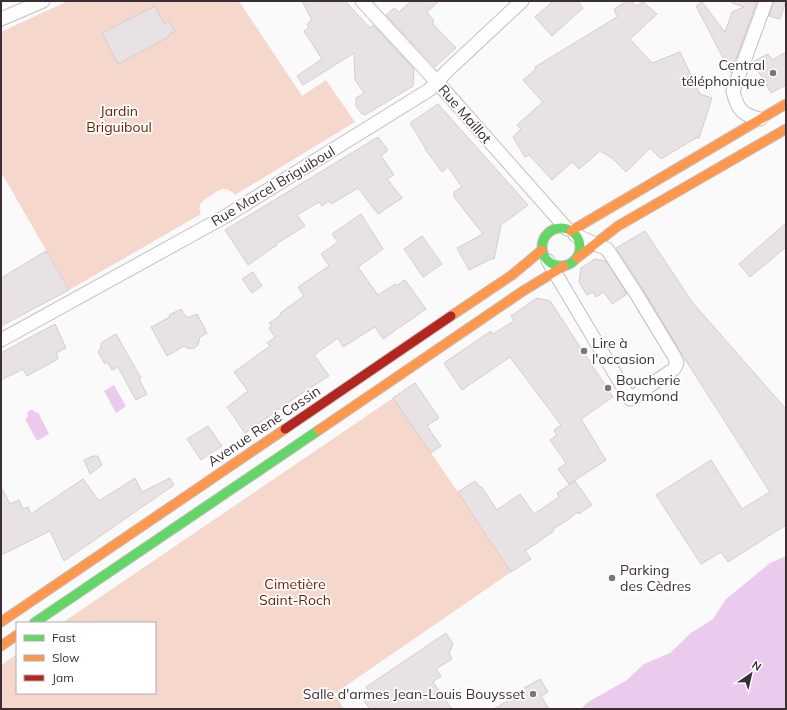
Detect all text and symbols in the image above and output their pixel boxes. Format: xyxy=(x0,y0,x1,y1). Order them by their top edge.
place label: Central téléphonique xyxy=(681,56,765,90)
marker: Central téléphonique xyxy=(768,68,778,78)
street label: Rue Maillot xyxy=(434,81,496,147)
park label: Jardin Briguiboul xyxy=(86,102,152,136)
street label: Rue Marcel Briguiboul xyxy=(208,142,338,230)
place label: Lire à l'occasion xyxy=(592,334,655,368)
marker: Lire à l'occasion xyxy=(579,346,589,356)
place label: Boucherie Raymond xyxy=(616,371,680,405)
street label: Avenue René Cassin xyxy=(204,382,324,470)
marker: Boucherie Raymond xyxy=(603,383,613,393)
place label: Parking des Cèdres xyxy=(620,561,691,595)
marker: Parking des Cèdres xyxy=(607,573,617,583)
park label: Cimetière Saint-Roch xyxy=(259,575,331,609)
legend xyxy=(16,622,156,694)
text: Fast xyxy=(52,630,76,645)
text: Slow xyxy=(52,650,80,665)
north arrow xyxy=(731,654,771,694)
text: N xyxy=(749,658,764,674)
text: Jam xyxy=(52,670,74,685)
place label: Salle d'armes Jean-Louis Bouysset xyxy=(303,685,525,703)
marker: Salle d'armes Jean-Louis Bouysset xyxy=(528,689,538,699)

